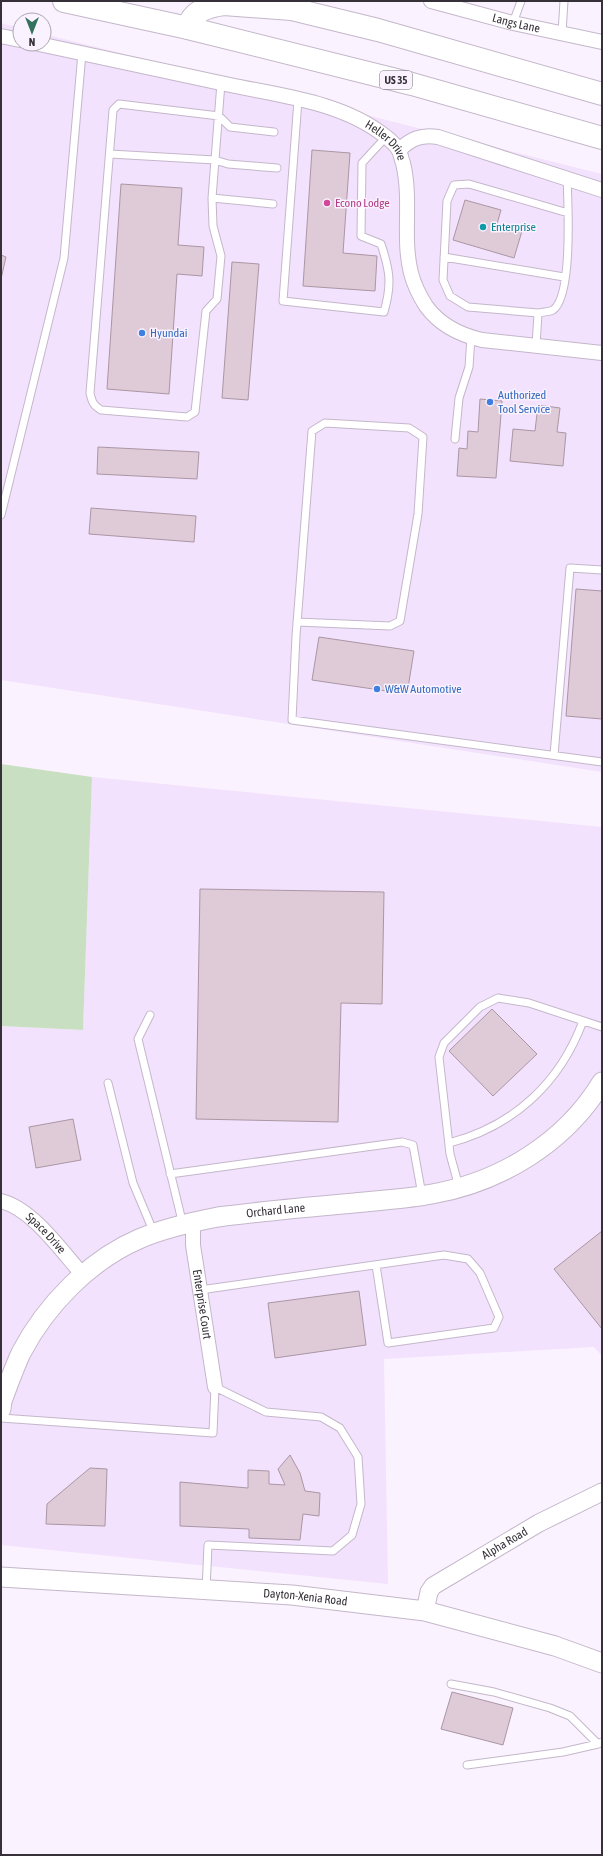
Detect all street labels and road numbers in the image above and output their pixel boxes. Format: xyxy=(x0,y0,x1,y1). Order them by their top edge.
street label: Langs Lane xyxy=(491,11,541,36)
road number: US 35 xyxy=(380,71,412,89)
street label: Heller Drive xyxy=(363,117,409,162)
street label: Orchard Lane xyxy=(246,1200,306,1220)
street label: Space Drive xyxy=(23,1210,69,1256)
street label: Enterprise Court xyxy=(190,1268,215,1341)
street label: Alpha Road xyxy=(479,1524,530,1562)
street label: Dayton-Xenia Road xyxy=(263,1586,348,1609)

